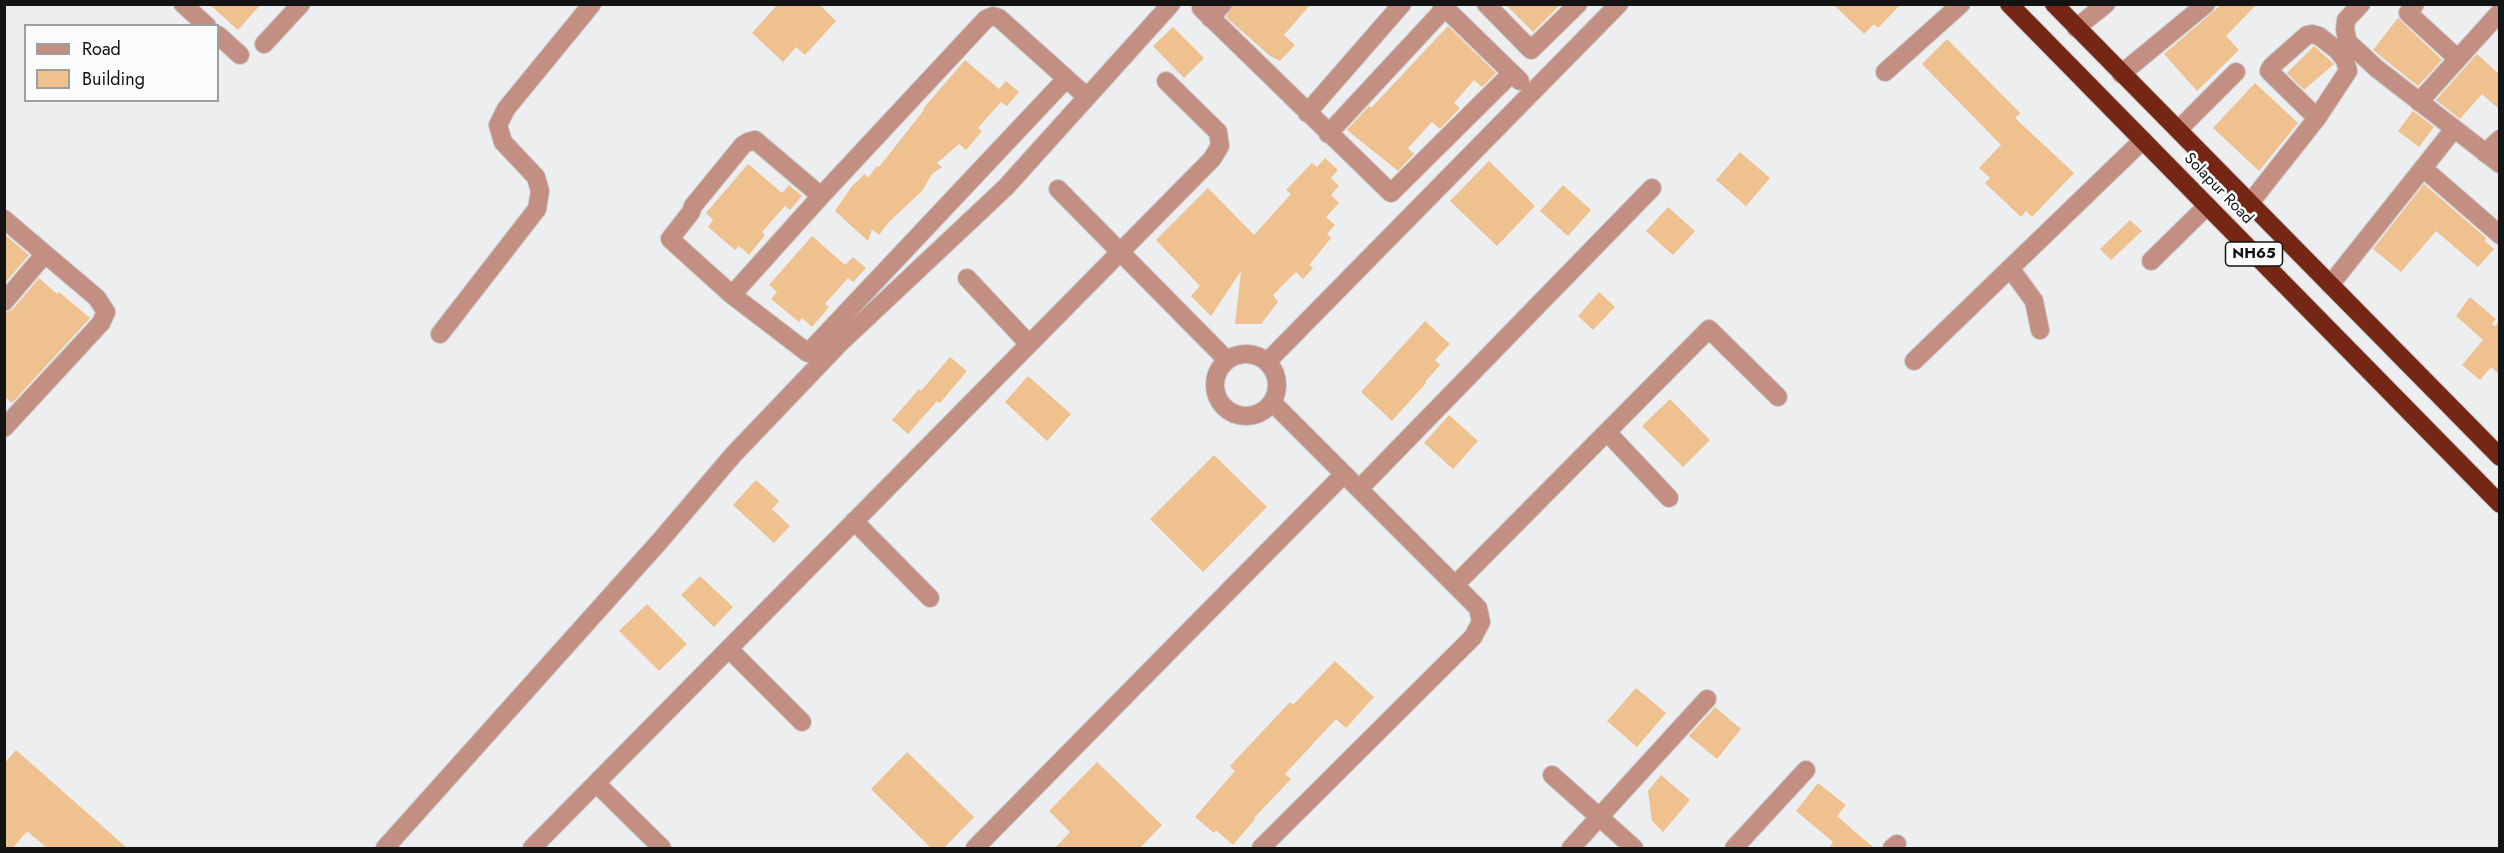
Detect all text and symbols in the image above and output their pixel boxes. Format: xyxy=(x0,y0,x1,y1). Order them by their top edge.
legend xyxy=(24,24,219,102)
text: Road xyxy=(82,36,121,62)
text: Building xyxy=(82,66,145,92)
street label: Solapur Road xyxy=(2179,150,2257,228)
road number: NH65 xyxy=(2226,242,2282,266)

